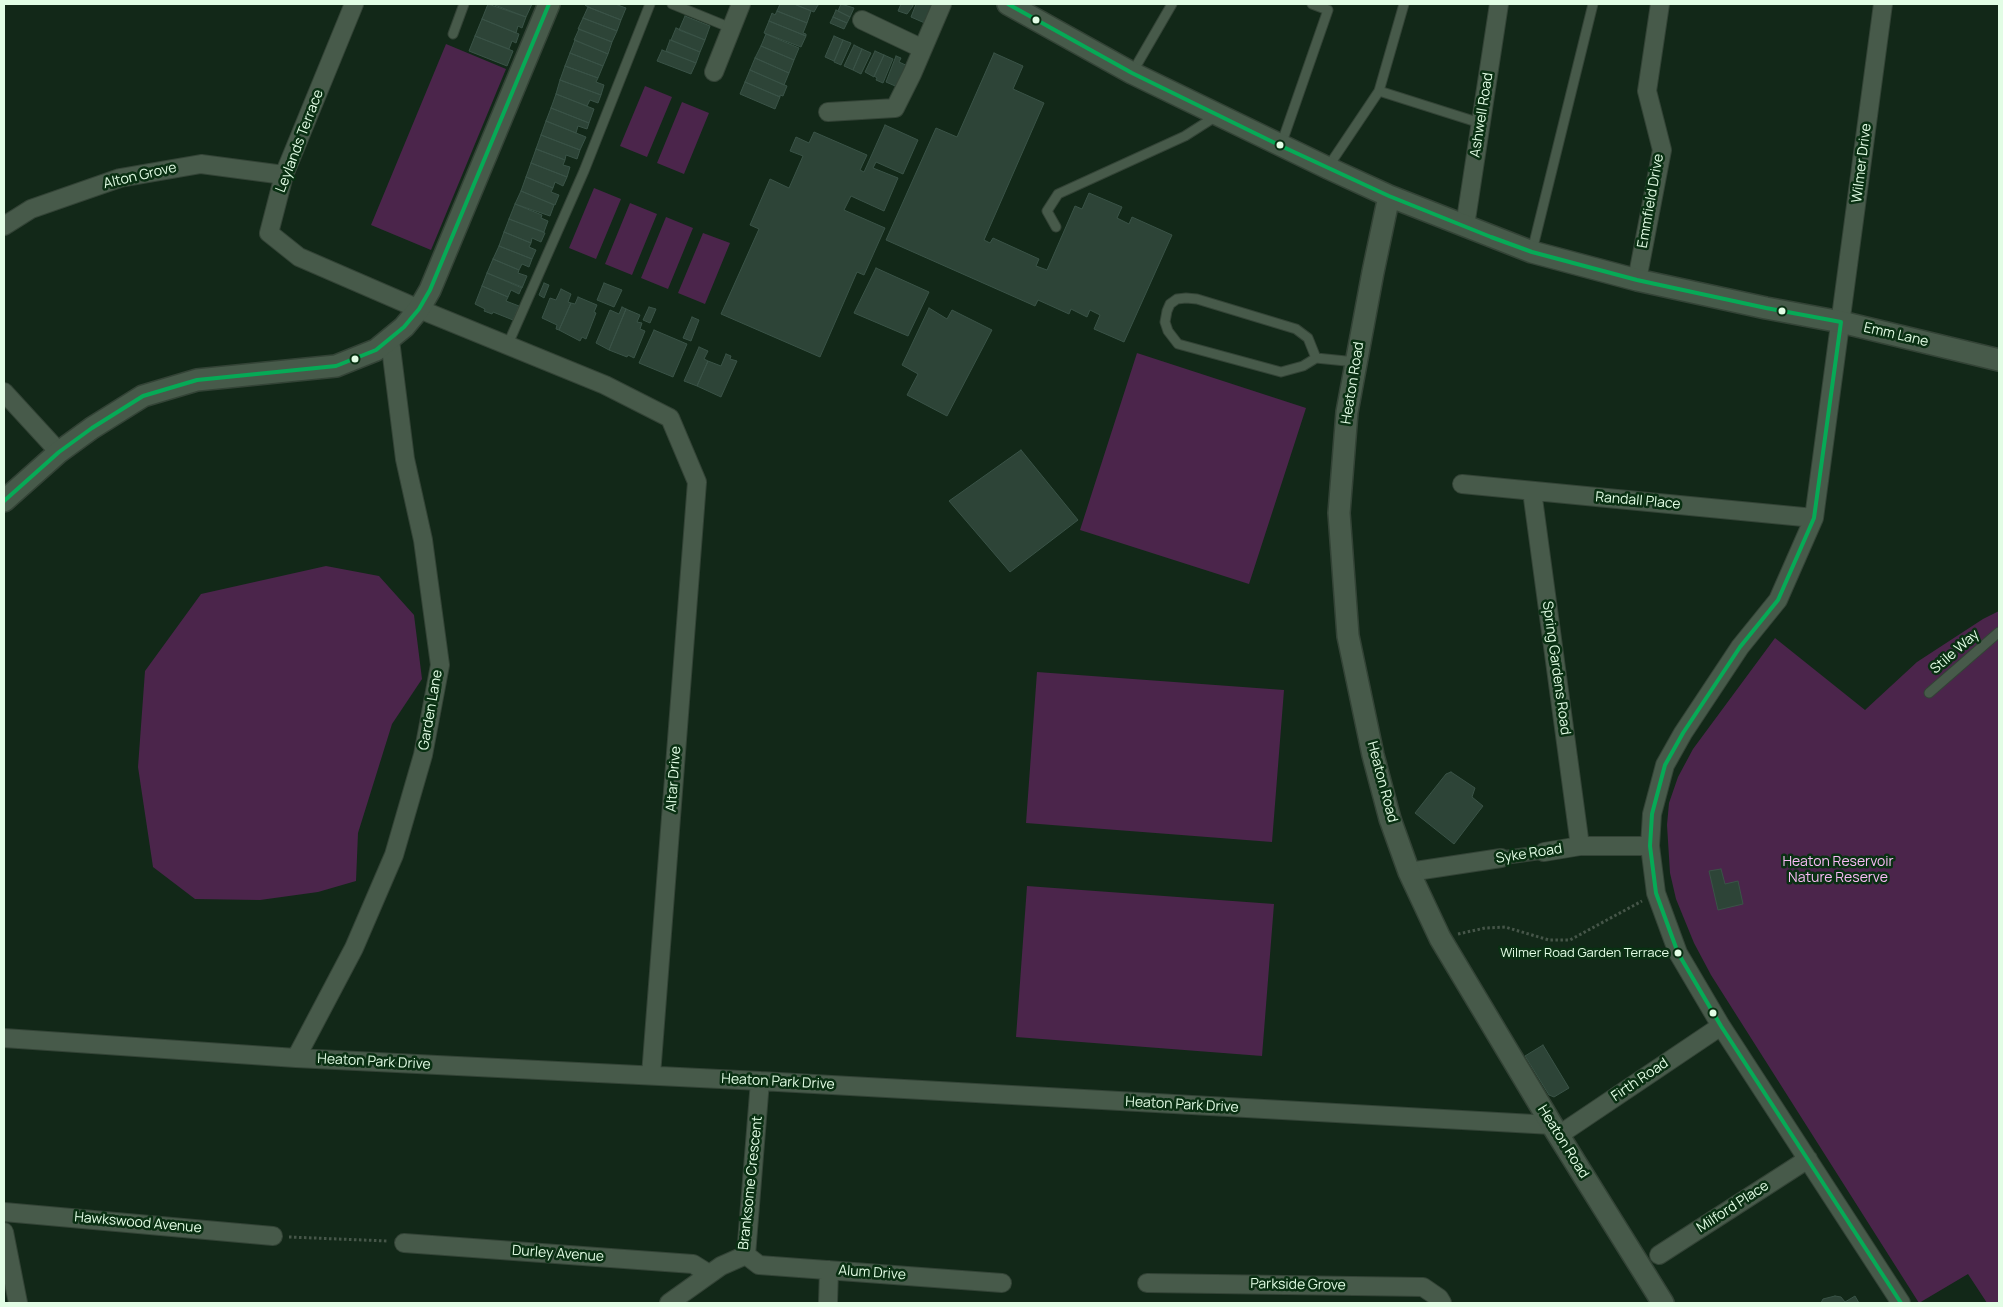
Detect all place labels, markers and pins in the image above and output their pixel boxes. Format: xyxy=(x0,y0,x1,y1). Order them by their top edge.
unlabelled marker xyxy=(1031,15,1041,25)
unlabelled marker xyxy=(1275,140,1285,150)
unlabelled marker xyxy=(1777,306,1787,316)
unlabelled marker xyxy=(350,354,360,364)
place label: Wilmer Road Garden Terrace xyxy=(1500,945,1669,961)
marker: Wilmer Road Garden Terrace xyxy=(1673,948,1683,958)
unlabelled marker xyxy=(1708,1008,1718,1018)

